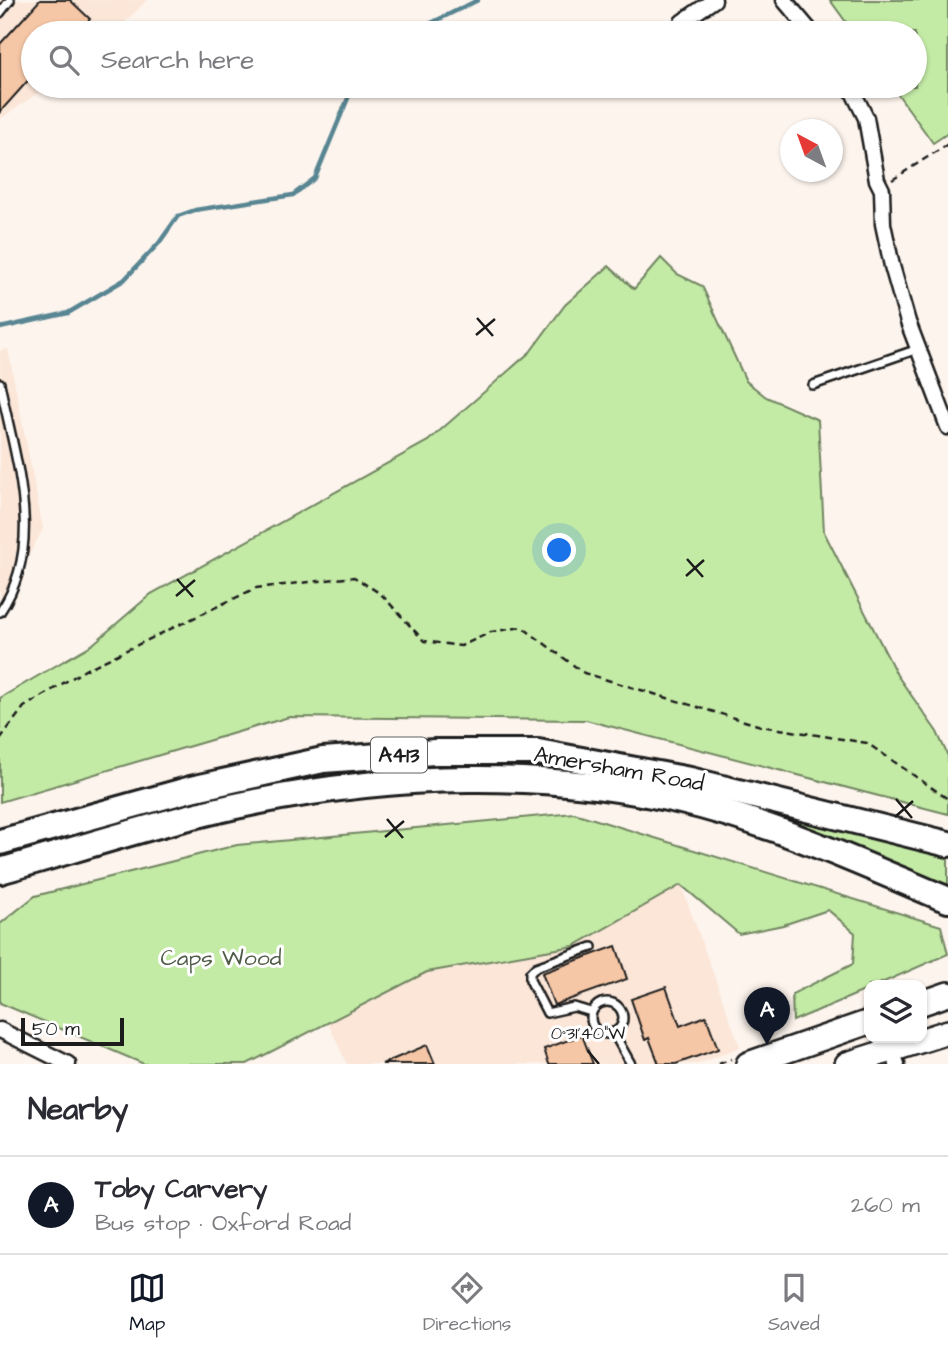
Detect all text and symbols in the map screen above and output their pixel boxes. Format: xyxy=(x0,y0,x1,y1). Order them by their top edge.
search box xyxy=(21,21,927,98)
icon: search xyxy=(45,41,83,79)
text: Search here xyxy=(101,42,254,78)
north arrow xyxy=(780,119,843,182)
your location xyxy=(542,533,576,567)
road number: A413 xyxy=(371,738,427,772)
street label: Amersham Road xyxy=(531,738,707,800)
park label: Caps Wood xyxy=(161,942,282,974)
map controls xyxy=(864,980,927,1043)
button: layers xyxy=(864,980,927,1043)
pin: A xyxy=(744,987,790,1045)
scale bar xyxy=(21,1015,124,1047)
text: 50 m xyxy=(32,1016,80,1043)
text: 0°31'40"W xyxy=(551,1021,625,1046)
text: Nearby xyxy=(28,1089,128,1131)
text: Toby Carvery xyxy=(95,1171,267,1207)
text: A xyxy=(44,1189,58,1221)
text: 260 m xyxy=(851,1189,920,1221)
text: Bus stop · Oxford Road xyxy=(95,1207,351,1239)
tab: Map xyxy=(128,1269,166,1338)
tab: Directions xyxy=(423,1269,511,1338)
tab: Saved xyxy=(768,1269,820,1338)

